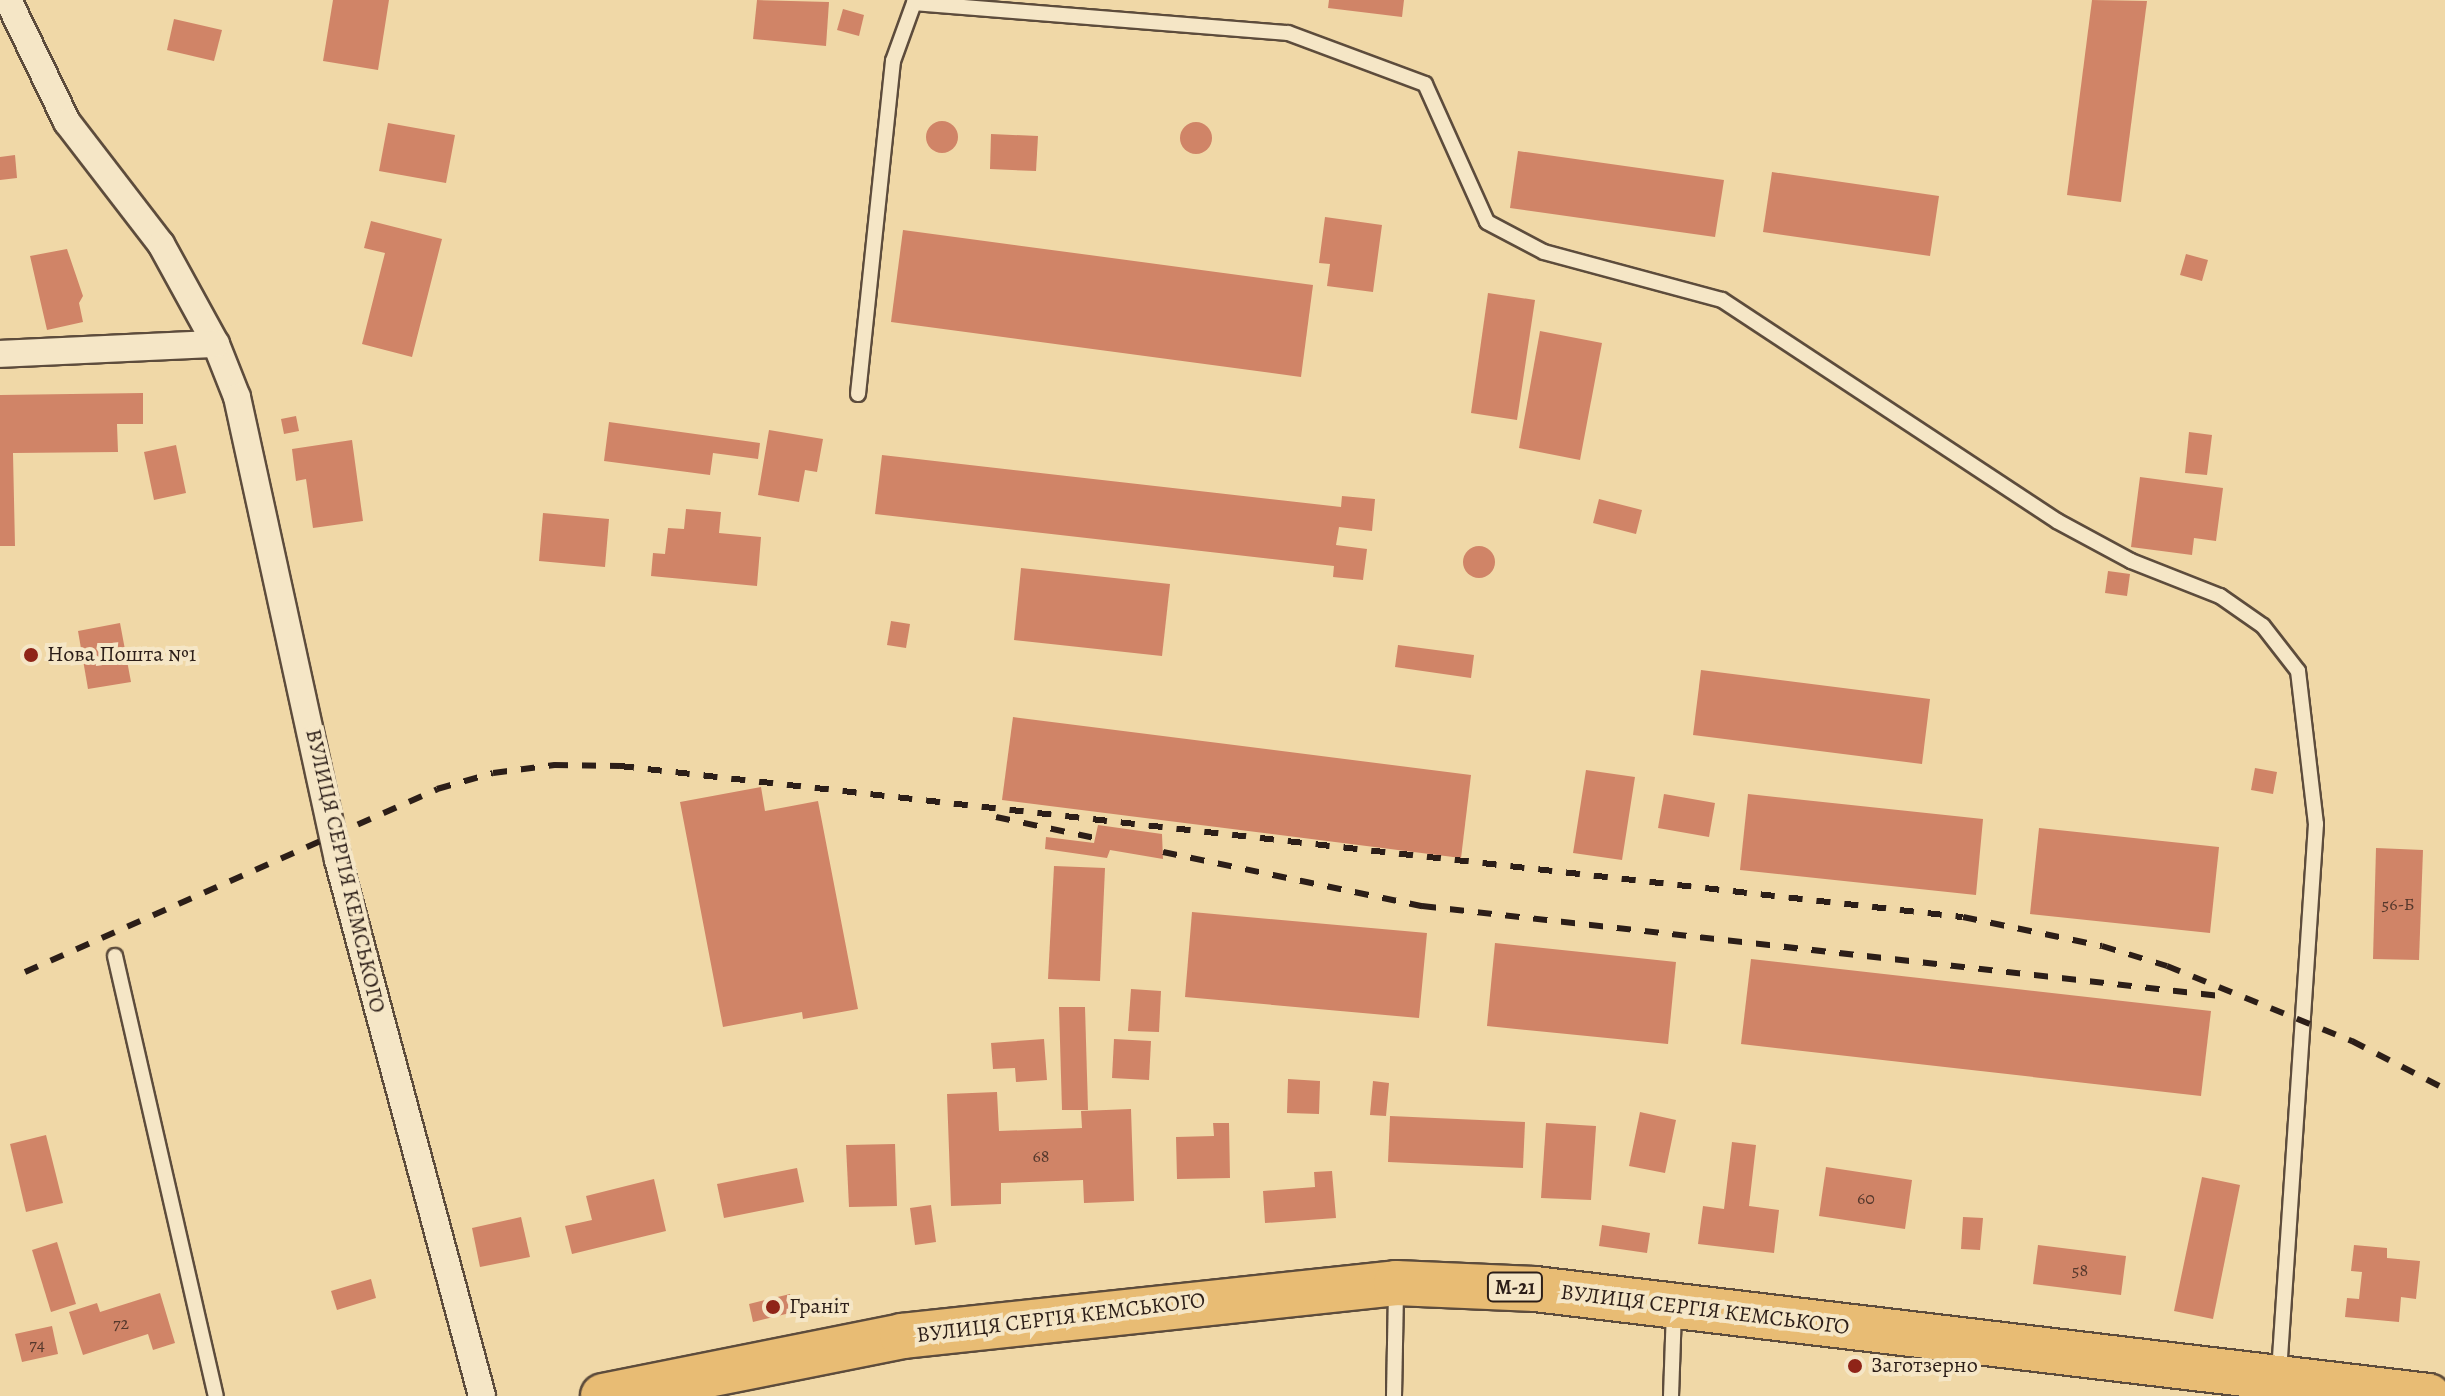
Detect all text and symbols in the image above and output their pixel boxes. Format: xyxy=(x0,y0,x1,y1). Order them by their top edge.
place label: Нова Пошта №1 xyxy=(47,642,196,668)
marker: Нова Пошта №1 xyxy=(22,646,40,664)
street label: ВУЛИЦЯ СЕРГІЯ КЕМСЬКОГО xyxy=(299,727,391,1015)
house number: 56-Б xyxy=(2381,893,2415,915)
house number: 68 xyxy=(1032,1145,1050,1167)
house number: 60 xyxy=(1857,1187,1875,1209)
house number: 58 xyxy=(2072,1259,2088,1281)
road number: М-21 xyxy=(1485,1271,1545,1303)
street label: ВУЛИЦЯ СЕРГІЯ КЕМСЬКОГО xyxy=(1559,1279,1851,1341)
street label: ВУЛИЦЯ СЕРГІЯ КЕМСЬКОГО xyxy=(915,1287,1207,1349)
place label: Граніт xyxy=(789,1294,849,1320)
marker: Граніт xyxy=(764,1298,782,1316)
house number: 72 xyxy=(113,1312,129,1334)
house number: 74 xyxy=(29,1333,45,1355)
place label: Заготзерно xyxy=(1871,1353,1978,1379)
marker: Заготзерно xyxy=(1846,1357,1864,1375)

